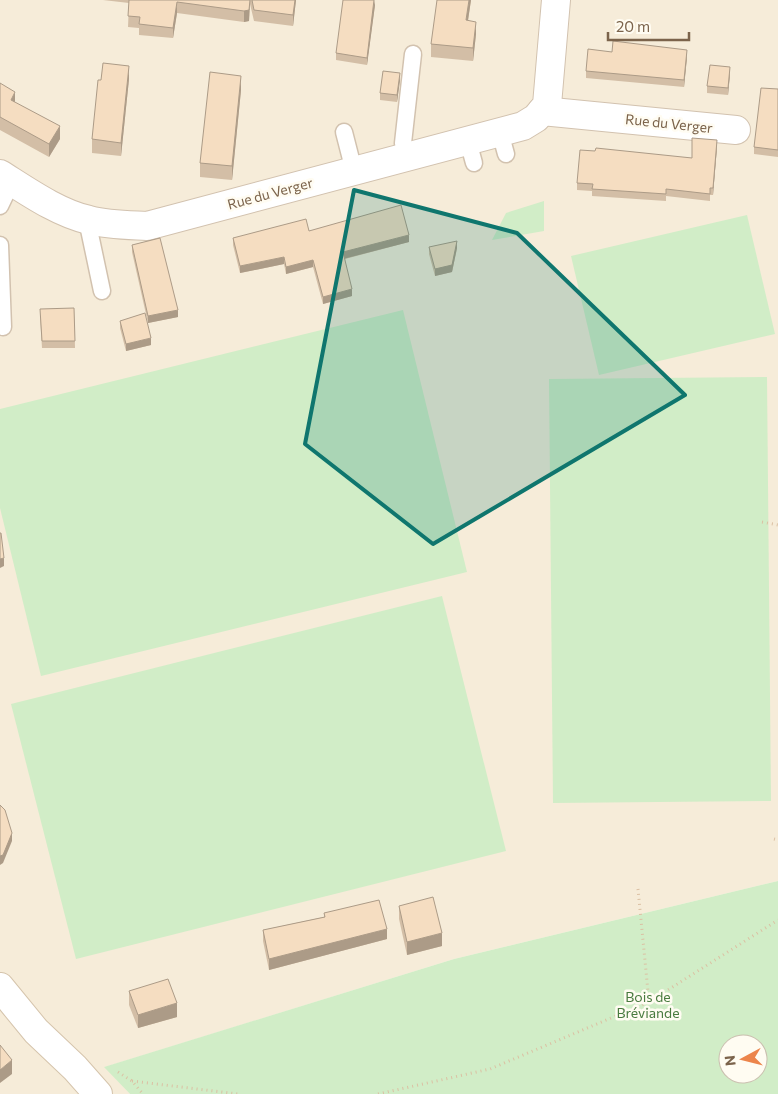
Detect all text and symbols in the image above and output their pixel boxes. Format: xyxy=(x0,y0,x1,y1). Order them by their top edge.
scale bar xyxy=(608,10,689,42)
text: 20 m xyxy=(616,17,650,35)
street label: Rue du Verger xyxy=(624,110,714,136)
street label: Rue du Verger xyxy=(225,173,315,213)
park label: Bois de Bréviande xyxy=(616,988,680,1021)
north arrow xyxy=(718,1034,768,1084)
text: N xyxy=(721,1054,739,1067)

